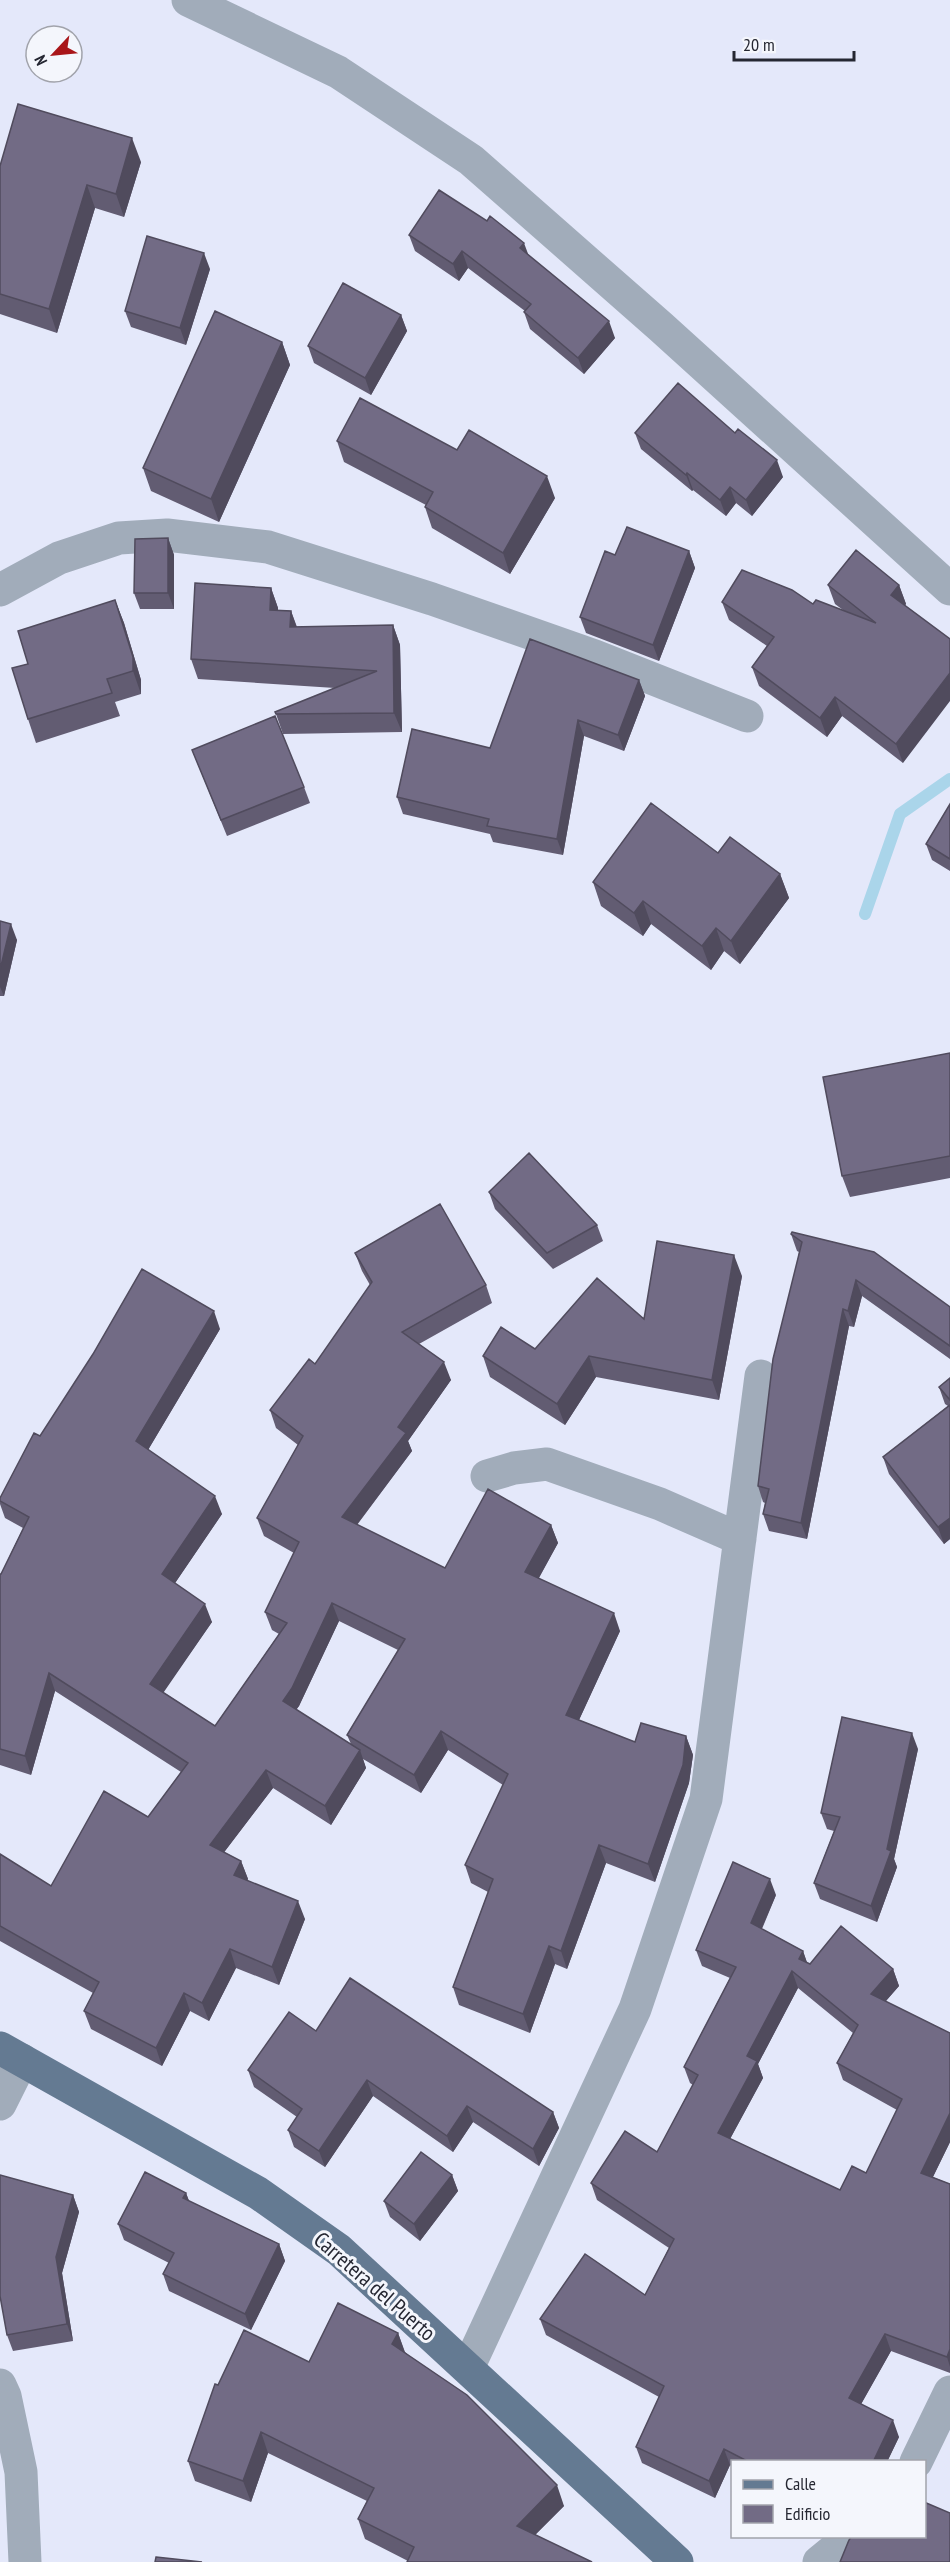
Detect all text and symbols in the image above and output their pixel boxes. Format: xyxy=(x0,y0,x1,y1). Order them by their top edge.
north arrow xyxy=(24,24,84,84)
scale bar xyxy=(734,24,854,62)
text: 20 m xyxy=(743,33,775,56)
text: N xyxy=(30,52,51,69)
street label: Carretera del Puerto xyxy=(308,2225,442,2347)
legend xyxy=(731,2460,926,2538)
text: Calle xyxy=(785,2472,816,2495)
text: Edificio xyxy=(785,2502,831,2525)

